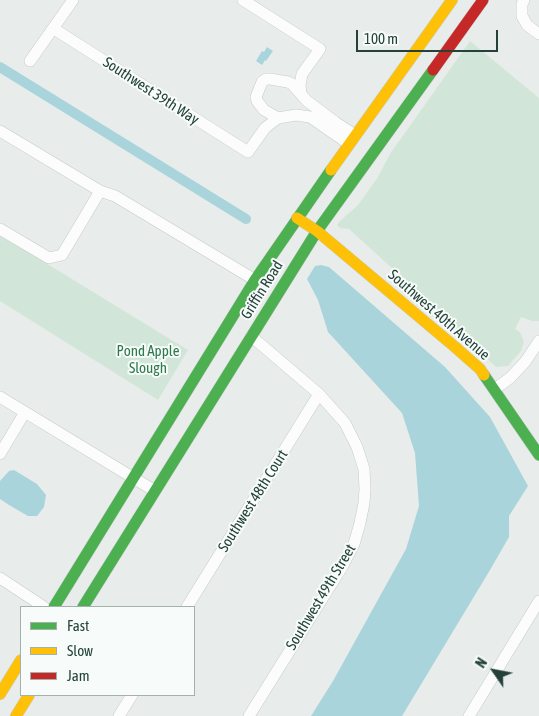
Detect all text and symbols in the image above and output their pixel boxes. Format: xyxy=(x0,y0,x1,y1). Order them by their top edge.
scale bar xyxy=(359,20,502,52)
text: 100 m xyxy=(364,30,398,47)
street label: Southwest 39th Way xyxy=(100,53,202,129)
street label: Griffin Road xyxy=(237,258,287,322)
street label: Southwest 40th Avenue xyxy=(385,266,493,364)
park label: Pond Apple Slough xyxy=(117,342,179,377)
street label: Southwest 48th Court xyxy=(214,447,292,555)
street label: Southwest 49th Street xyxy=(282,541,360,653)
legend xyxy=(20,606,195,696)
text: Fast xyxy=(67,617,89,634)
text: Slow xyxy=(67,642,93,659)
north arrow xyxy=(469,646,519,696)
text: N xyxy=(472,655,490,671)
text: Jam xyxy=(67,667,90,684)

